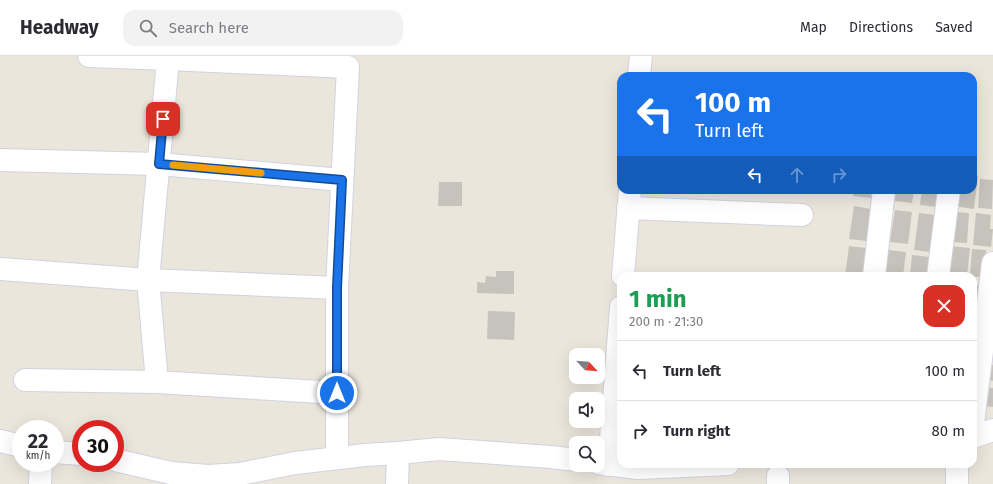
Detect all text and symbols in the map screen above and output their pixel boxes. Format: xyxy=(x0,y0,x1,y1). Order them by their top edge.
search box xyxy=(123,10,403,46)
text: Headway xyxy=(20,16,99,39)
icon: search xyxy=(137,17,159,39)
text: Search here xyxy=(169,19,249,37)
text: Map xyxy=(800,19,827,36)
text: Directions xyxy=(849,19,913,36)
text: Saved xyxy=(935,19,973,36)
text: 100 m xyxy=(695,86,771,119)
icon: left xyxy=(629,88,681,140)
pin xyxy=(146,102,180,136)
icon: arrive xyxy=(152,108,174,130)
text: Turn left xyxy=(695,120,764,142)
icon: left xyxy=(744,164,766,186)
icon: ahead xyxy=(786,164,808,186)
icon: right xyxy=(828,164,850,186)
text: 1 min xyxy=(629,285,687,313)
button: close xyxy=(923,285,965,327)
text: 200 m · 21:30 xyxy=(629,314,703,329)
north arrow xyxy=(569,348,605,384)
map controls xyxy=(569,348,605,472)
icon: left xyxy=(629,360,651,382)
text: Turn left xyxy=(663,362,721,380)
text: 100 m xyxy=(925,362,965,380)
position arrow xyxy=(316,372,358,414)
button: sound xyxy=(569,392,605,428)
speed limit sign: 30 xyxy=(72,420,124,472)
icon: right xyxy=(629,420,651,442)
text: Turn right xyxy=(663,422,730,440)
text: 80 m xyxy=(932,422,965,440)
text: 22 xyxy=(28,429,48,453)
button: search xyxy=(569,436,605,472)
text: km/h xyxy=(26,450,50,462)

